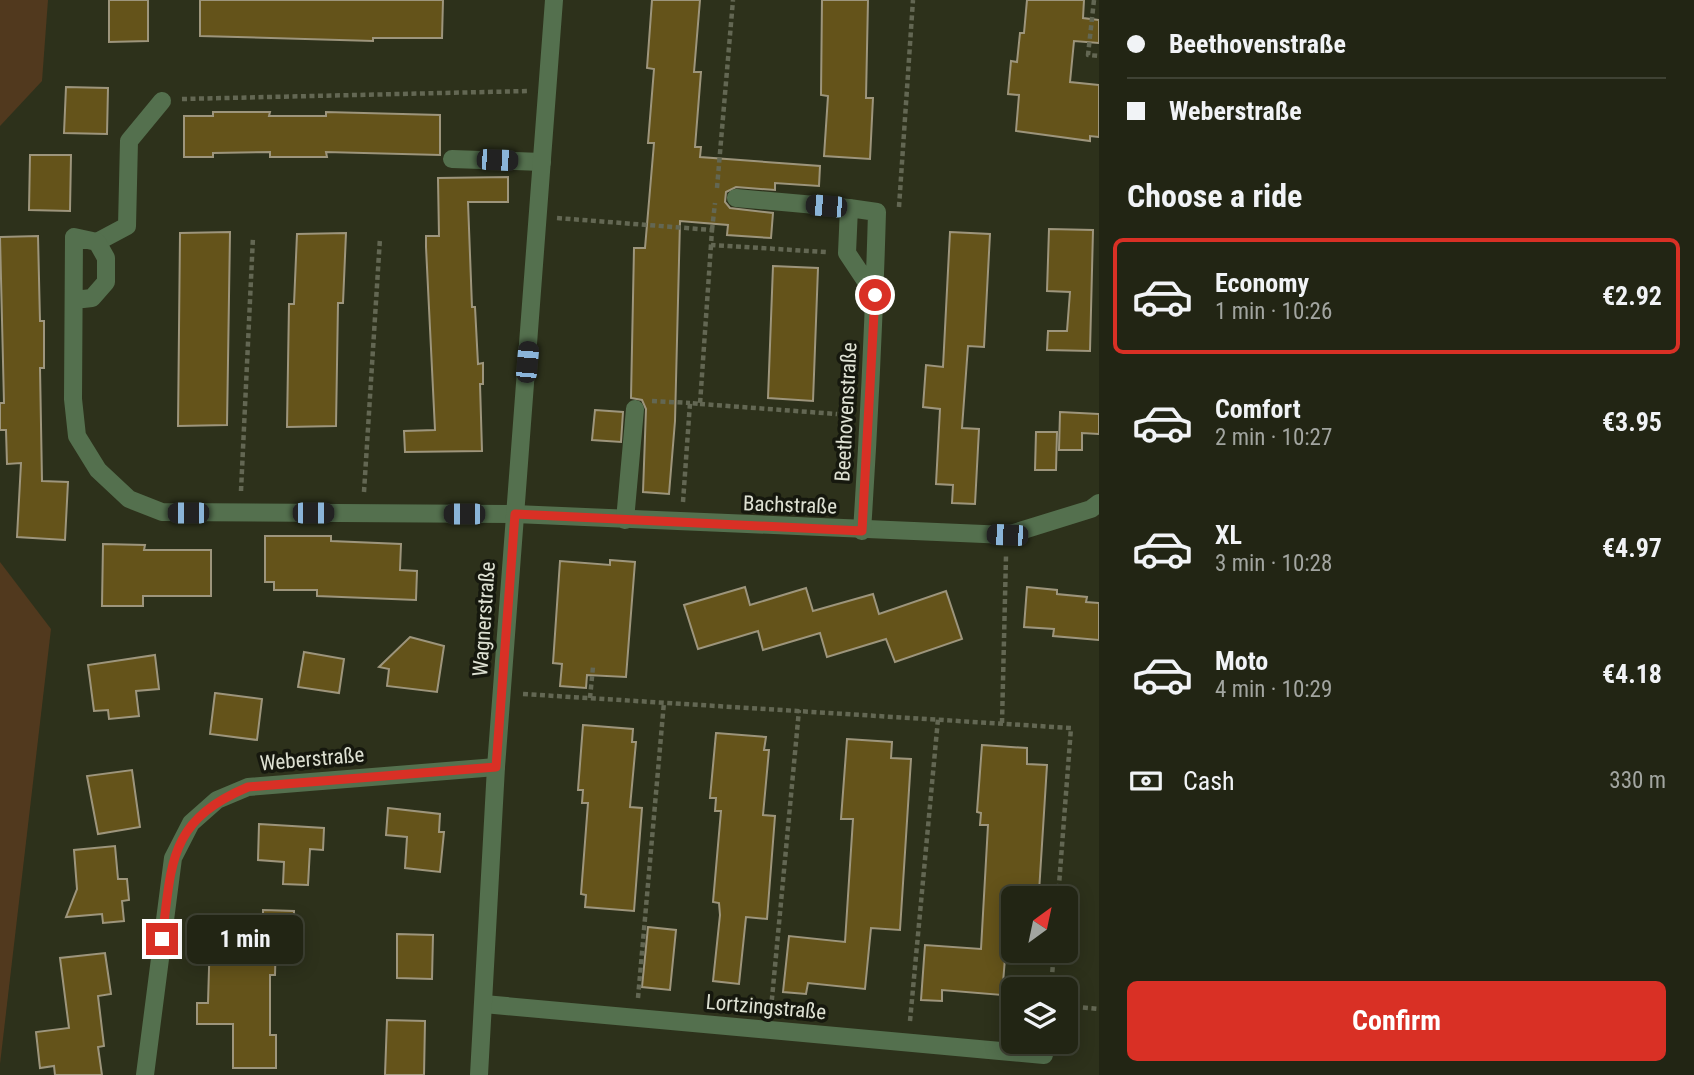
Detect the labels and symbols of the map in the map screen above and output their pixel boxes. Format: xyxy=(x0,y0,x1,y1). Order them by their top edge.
car xyxy=(476,149,519,171)
car xyxy=(805,194,848,218)
route start xyxy=(859,279,891,311)
car xyxy=(515,340,540,384)
street label: Beethovenstraße xyxy=(830,342,862,482)
street label: Bachstraße xyxy=(743,491,838,519)
car xyxy=(168,503,210,524)
car xyxy=(293,503,335,524)
car xyxy=(444,504,486,525)
car xyxy=(986,524,1029,546)
street label: Wagnerstraße xyxy=(468,561,500,677)
street label: Weberstraße xyxy=(259,742,365,776)
north arrow xyxy=(1001,886,1078,962)
callout: 1 min xyxy=(186,914,302,964)
route end xyxy=(146,923,178,955)
street label: Lortzingstraße xyxy=(705,990,827,1024)

